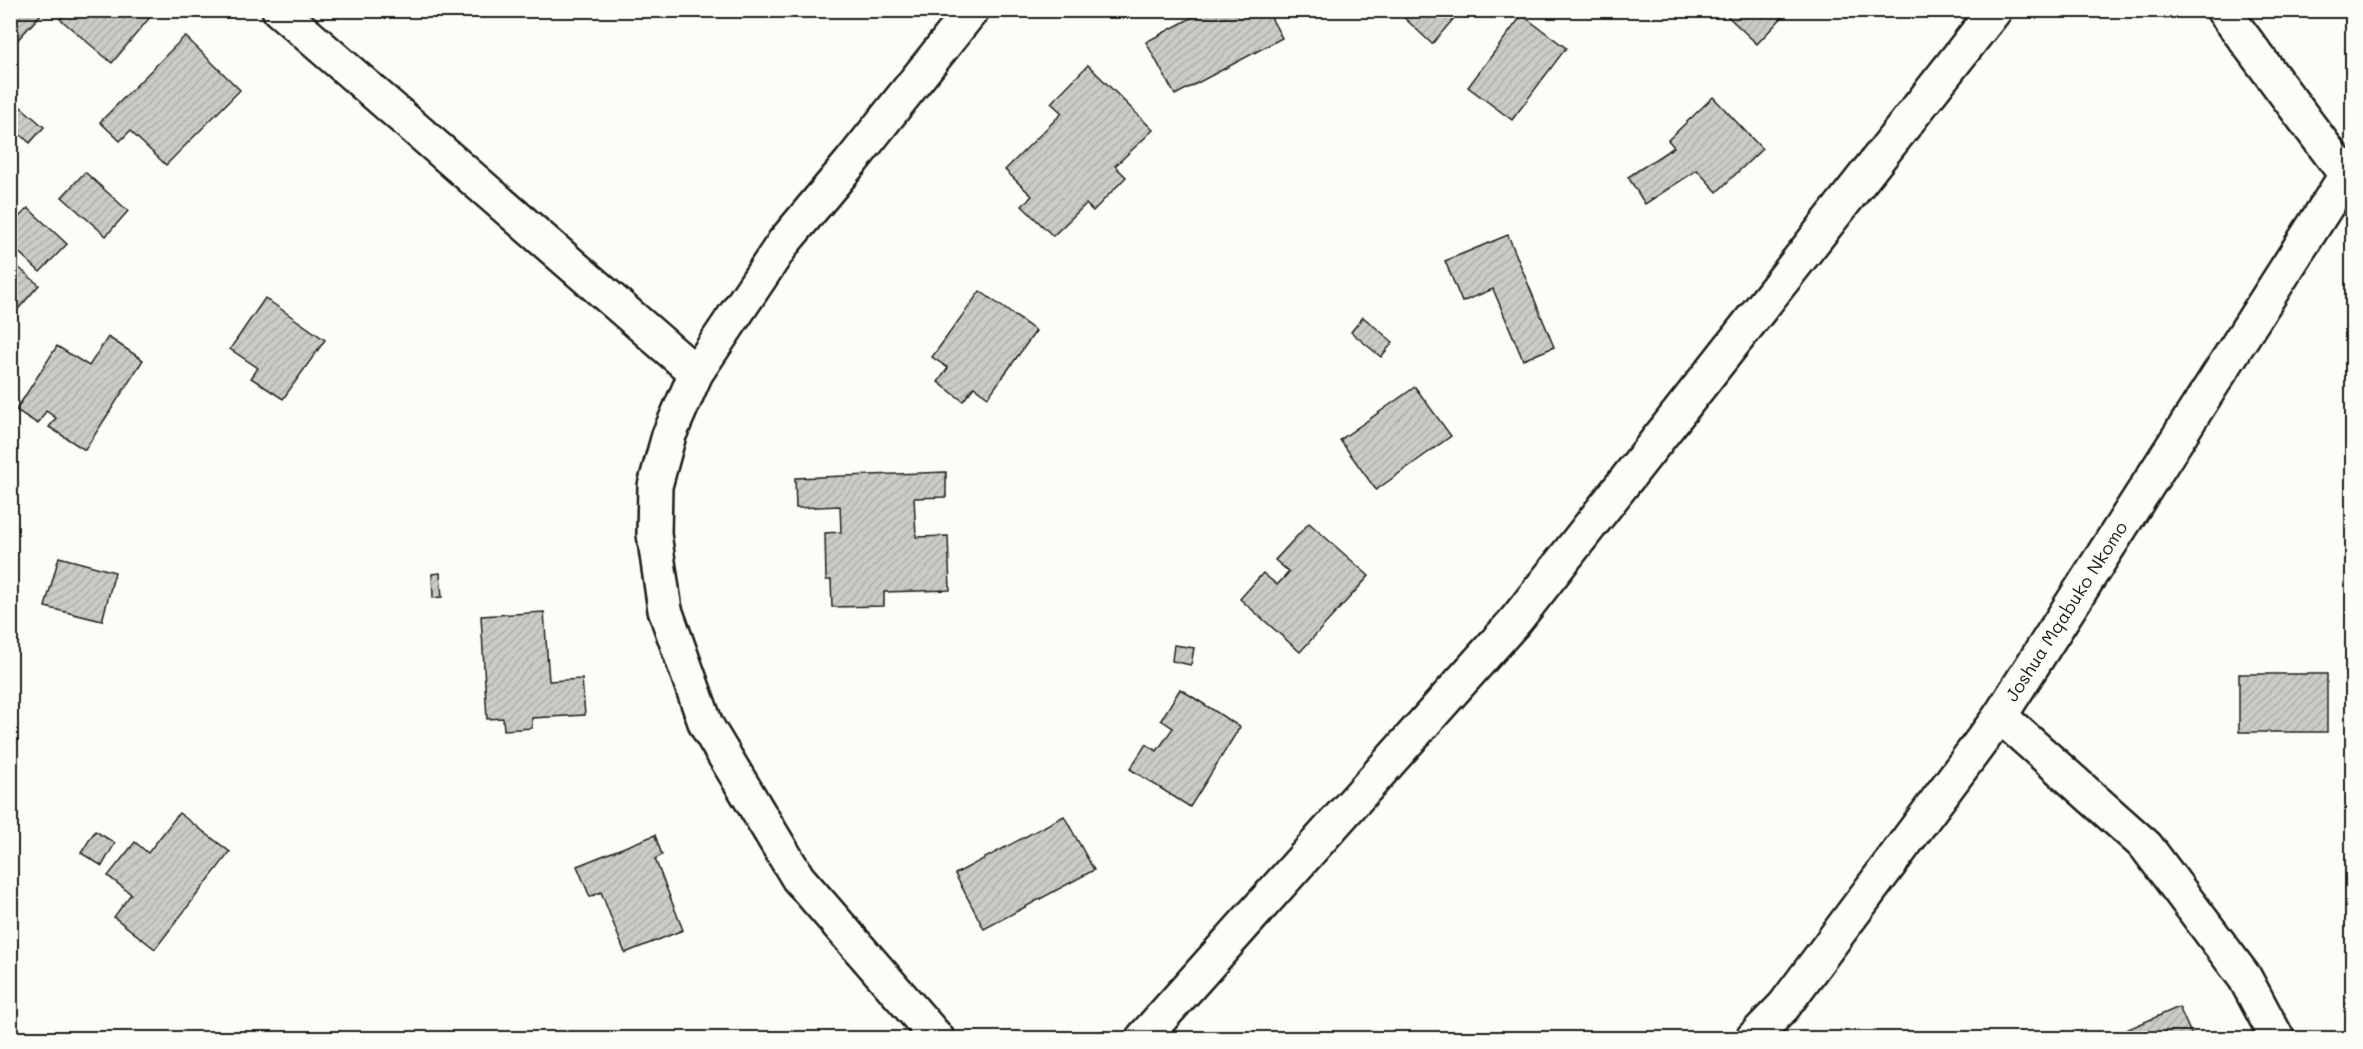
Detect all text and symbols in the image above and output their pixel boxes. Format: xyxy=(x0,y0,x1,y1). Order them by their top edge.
street label: Joshua Mqabuko Nkomo xyxy=(1999,516,2133,706)

